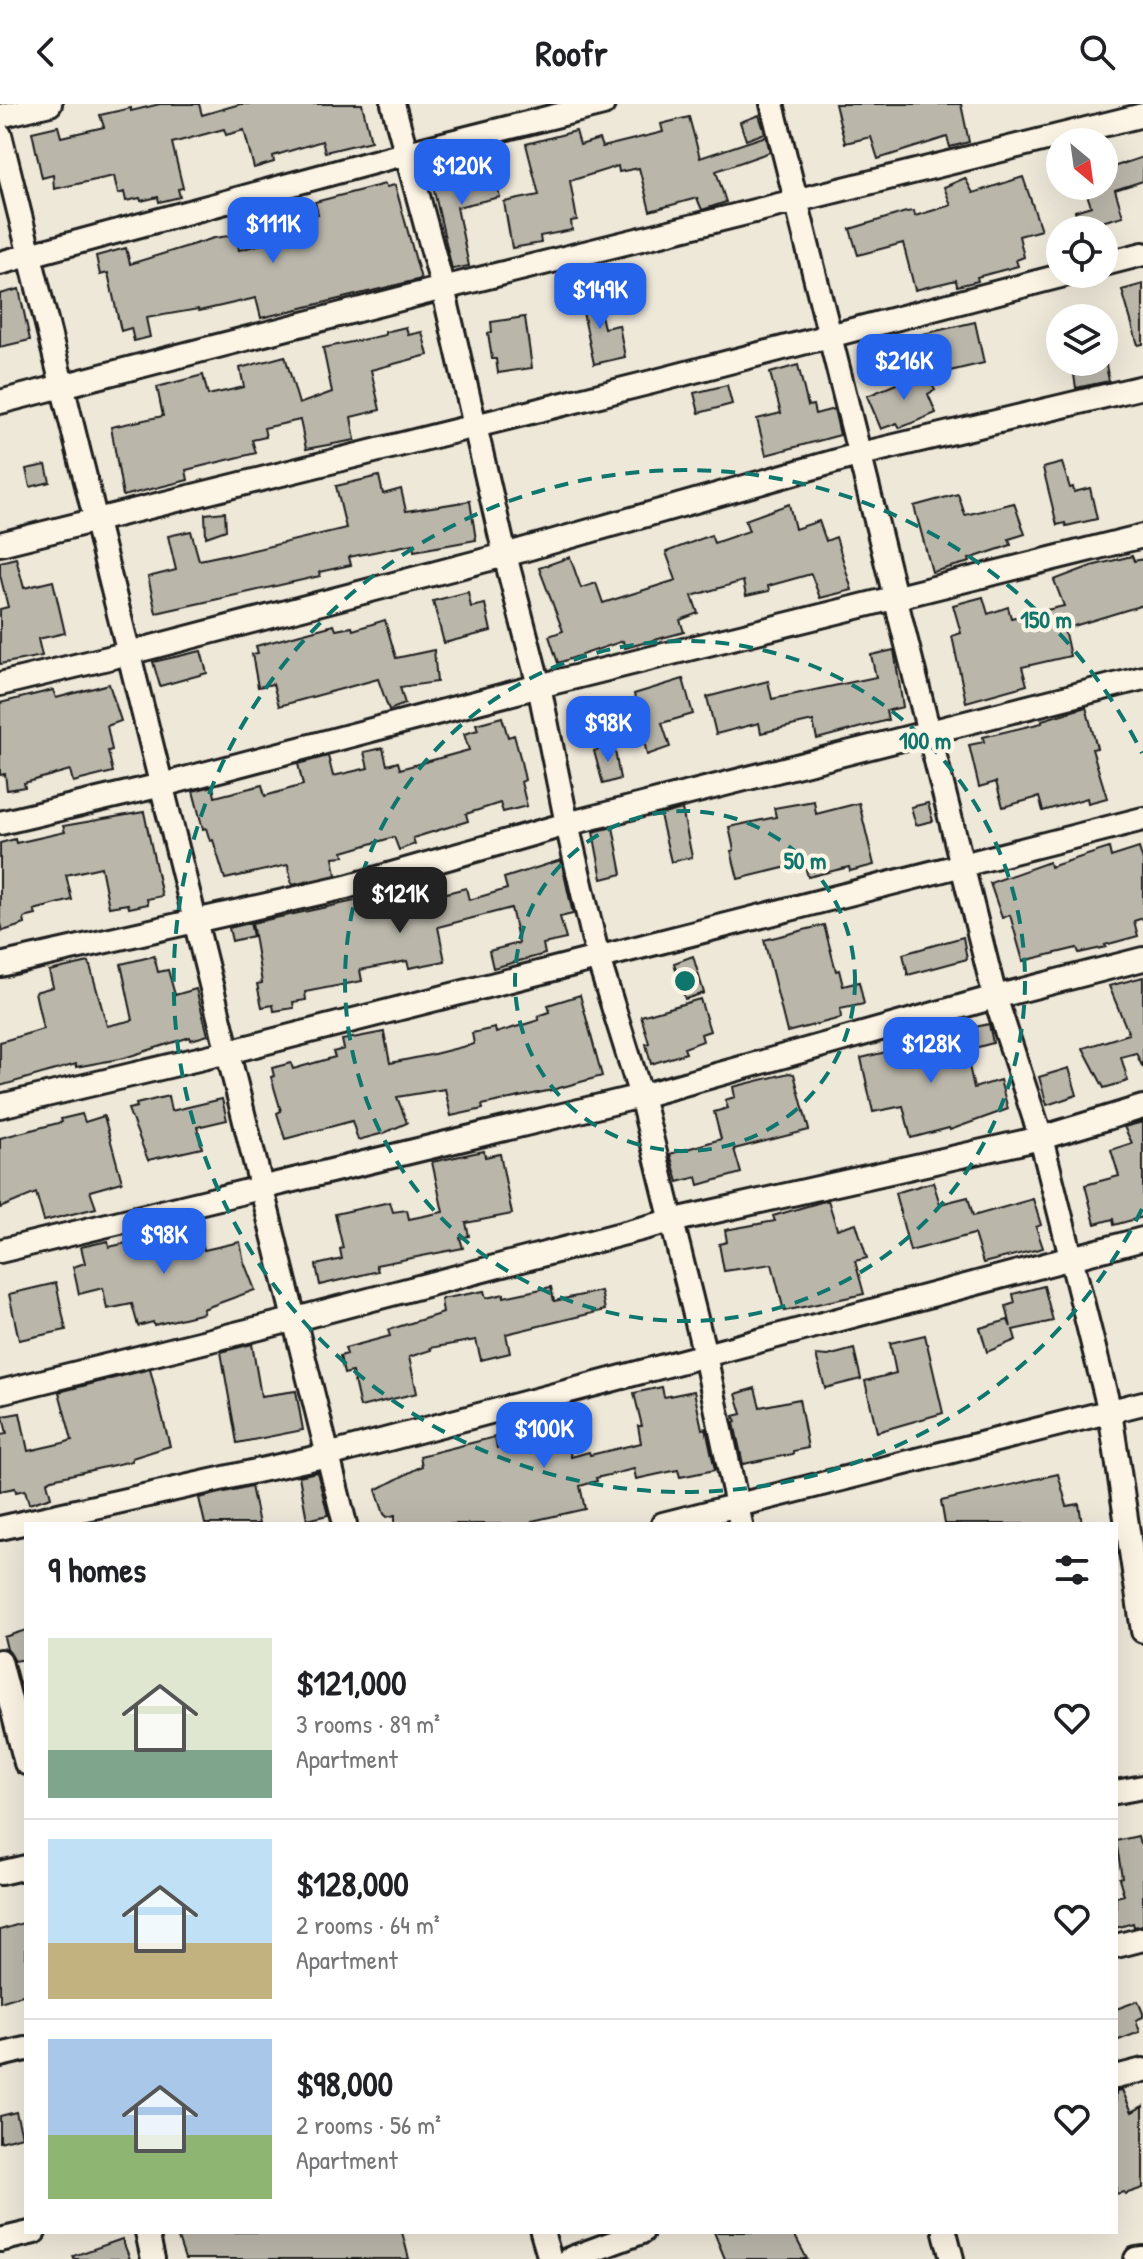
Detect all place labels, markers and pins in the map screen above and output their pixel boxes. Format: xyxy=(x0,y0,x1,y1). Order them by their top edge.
pin: $120K xyxy=(406,139,518,207)
pin: $111K xyxy=(217,197,329,265)
pin: $149K xyxy=(544,263,656,331)
pin: $216K xyxy=(848,334,960,402)
pin: $98K xyxy=(561,696,655,764)
pin: $121K xyxy=(344,867,456,935)
centre of rings xyxy=(671,967,699,995)
pin: $128K xyxy=(875,1017,987,1085)
pin: $98K xyxy=(117,1208,211,1276)
pin: $100K xyxy=(488,1402,600,1470)

